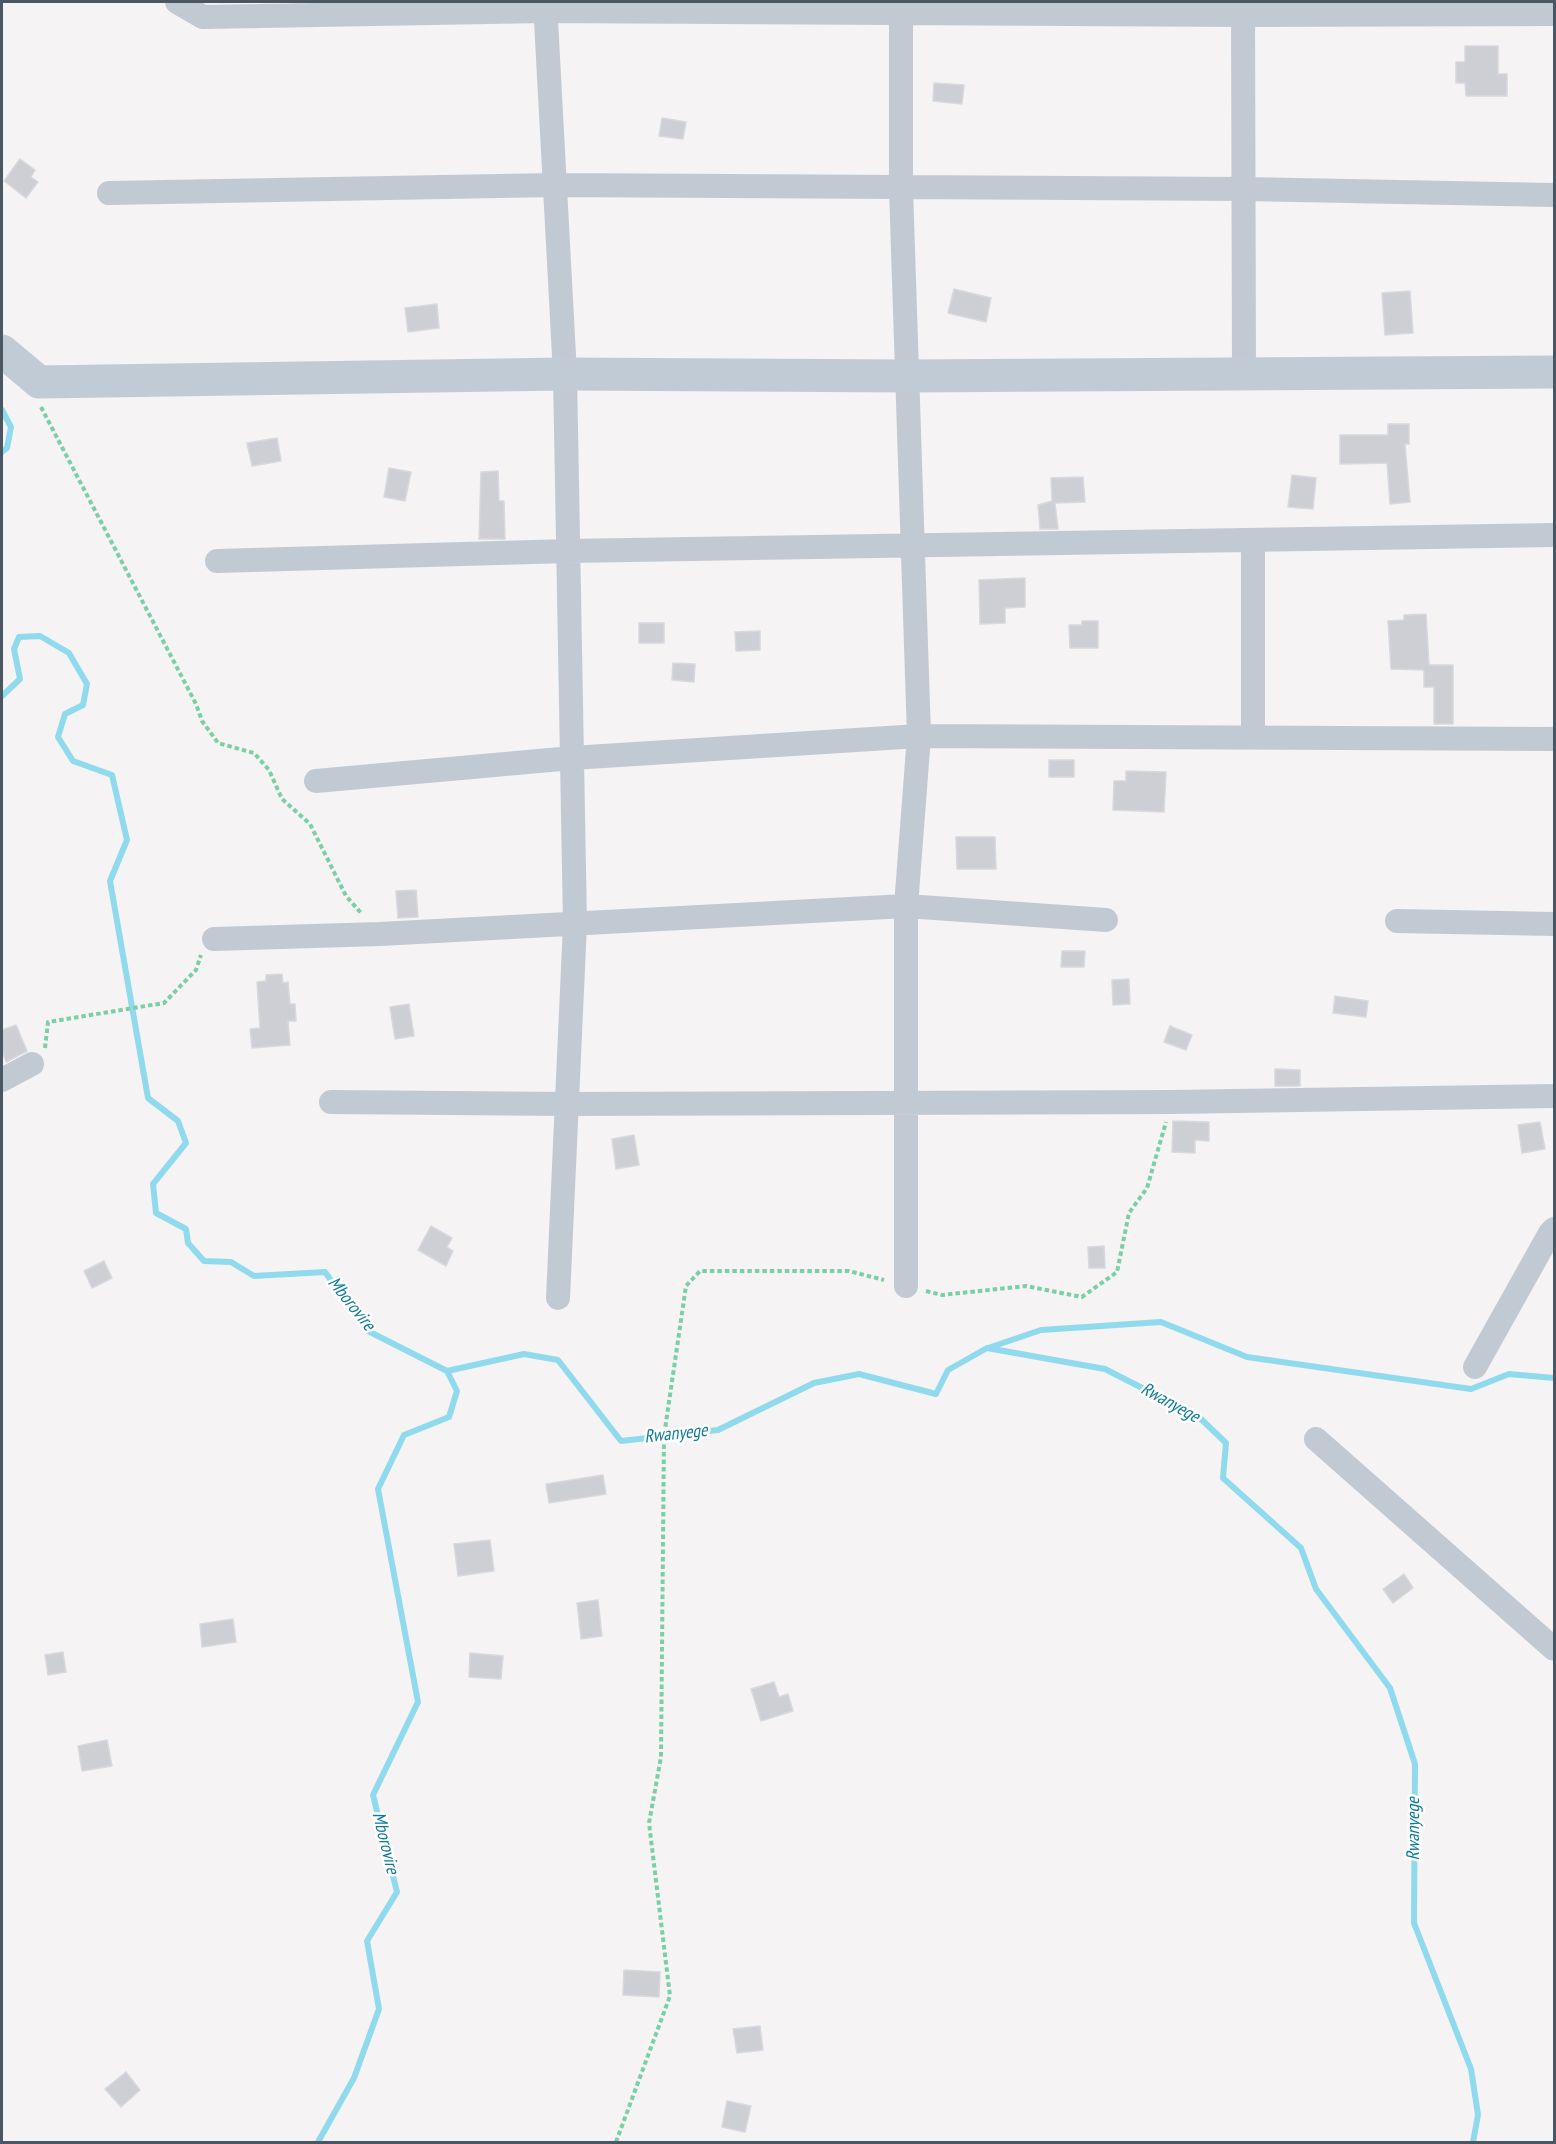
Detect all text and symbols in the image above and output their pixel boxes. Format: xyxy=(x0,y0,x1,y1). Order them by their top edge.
water label: Mborovire xyxy=(323,1273,379,1335)
water label: Rwanyege xyxy=(1137,1378,1203,1428)
water label: Rwanyege xyxy=(643,1420,709,1448)
water label: Rwanyege xyxy=(1403,1797,1425,1861)
water label: Mborovire xyxy=(367,1810,403,1876)

